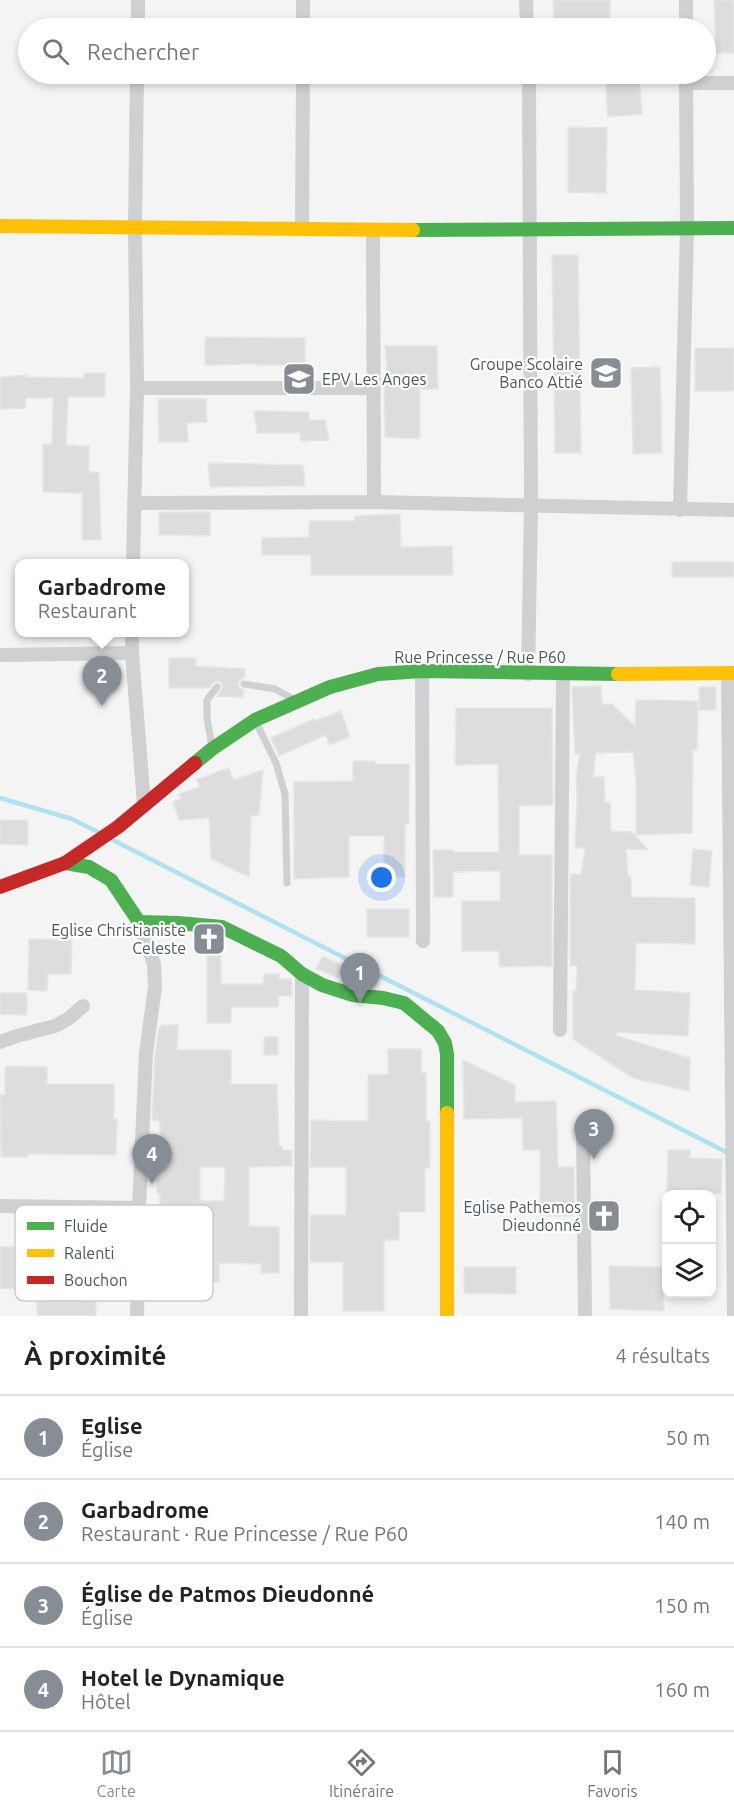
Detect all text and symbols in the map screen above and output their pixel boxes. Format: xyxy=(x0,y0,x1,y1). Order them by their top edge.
search box xyxy=(18,18,716,84)
icon: search xyxy=(39,35,72,68)
text: Rechercher xyxy=(87,39,199,64)
place label: Groupe Scolaire Banco Attié xyxy=(470,355,583,391)
school or university icon: Groupe Scolaire Banco Attié xyxy=(588,355,624,391)
school or university icon: EPV Les Anges xyxy=(281,361,317,397)
place label: EPV Les Anges xyxy=(322,370,427,388)
popup xyxy=(15,559,189,637)
text: Garbadrome xyxy=(38,574,166,599)
text: Restaurant xyxy=(38,599,137,622)
street label: Rue Princesse / Rue P60 xyxy=(394,648,566,666)
pin: 2 xyxy=(82,656,122,706)
your location xyxy=(367,863,396,892)
place label: Eglise Christianiste Celeste xyxy=(51,921,186,957)
church icon: Eglise Christianiste Celeste xyxy=(191,921,227,957)
pin: 1 xyxy=(340,954,380,1003)
pin: 3 xyxy=(574,1110,614,1159)
pin: 4 xyxy=(132,1134,172,1184)
map controls xyxy=(662,1190,716,1298)
button: locate xyxy=(662,1190,716,1244)
place label: Eglise Pathemos Dieudonné xyxy=(463,1198,581,1234)
church icon: Eglise Pathemos Dieudonné xyxy=(586,1198,622,1234)
legend xyxy=(15,1205,213,1301)
text: Fluide xyxy=(64,1217,108,1235)
text: Ralenti xyxy=(64,1244,115,1262)
button: layers xyxy=(662,1244,716,1298)
text: Bouchon xyxy=(64,1271,128,1289)
text: À proximité xyxy=(24,1341,166,1370)
text: 4 résultats xyxy=(616,1344,710,1367)
text: Eglise xyxy=(81,1413,143,1438)
text: 1 xyxy=(38,1426,49,1449)
text: 50 m xyxy=(666,1426,710,1449)
text: Église xyxy=(81,1438,133,1461)
text: Garbadrome xyxy=(81,1497,209,1522)
text: 2 xyxy=(38,1510,49,1533)
text: 140 m xyxy=(654,1510,710,1533)
text: Restaurant · Rue Princesse / Rue P60 xyxy=(81,1522,408,1545)
text: Église de Patmos Dieudonné xyxy=(81,1581,374,1606)
text: 3 xyxy=(38,1594,49,1617)
text: 150 m xyxy=(654,1594,710,1617)
text: Église xyxy=(81,1606,133,1629)
text: Hotel le Dynamique xyxy=(81,1665,285,1690)
text: 4 xyxy=(38,1678,49,1701)
text: 160 m xyxy=(654,1678,710,1701)
text: Hôtel xyxy=(81,1690,131,1713)
tab: Carte xyxy=(97,1746,136,1800)
tab: Itinéraire xyxy=(329,1746,394,1800)
tab: Favoris xyxy=(587,1746,637,1800)

